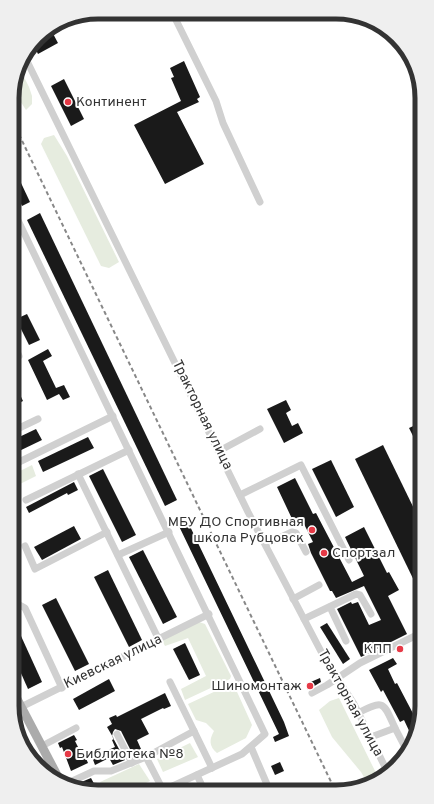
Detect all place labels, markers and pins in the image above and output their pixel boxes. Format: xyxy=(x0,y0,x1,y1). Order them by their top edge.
place label: Континент xyxy=(76,94,146,111)
marker: Континент xyxy=(63,97,73,107)
place label: МБУ ДО Спортивная школа Рубцовск xyxy=(168,514,304,547)
marker: МБУ ДО Спортивная школа Рубцовск xyxy=(307,525,317,535)
place label: Спортзал xyxy=(332,545,395,562)
marker: Спортзал xyxy=(319,548,329,558)
place label: КПП xyxy=(364,641,392,658)
marker: КПП xyxy=(395,644,405,654)
place label: Шиномонтаж xyxy=(211,678,302,695)
marker: Шиномонтаж xyxy=(305,681,315,691)
place label: Библиотека №8 xyxy=(76,746,184,763)
marker: Библиотека №8 xyxy=(63,749,73,759)

